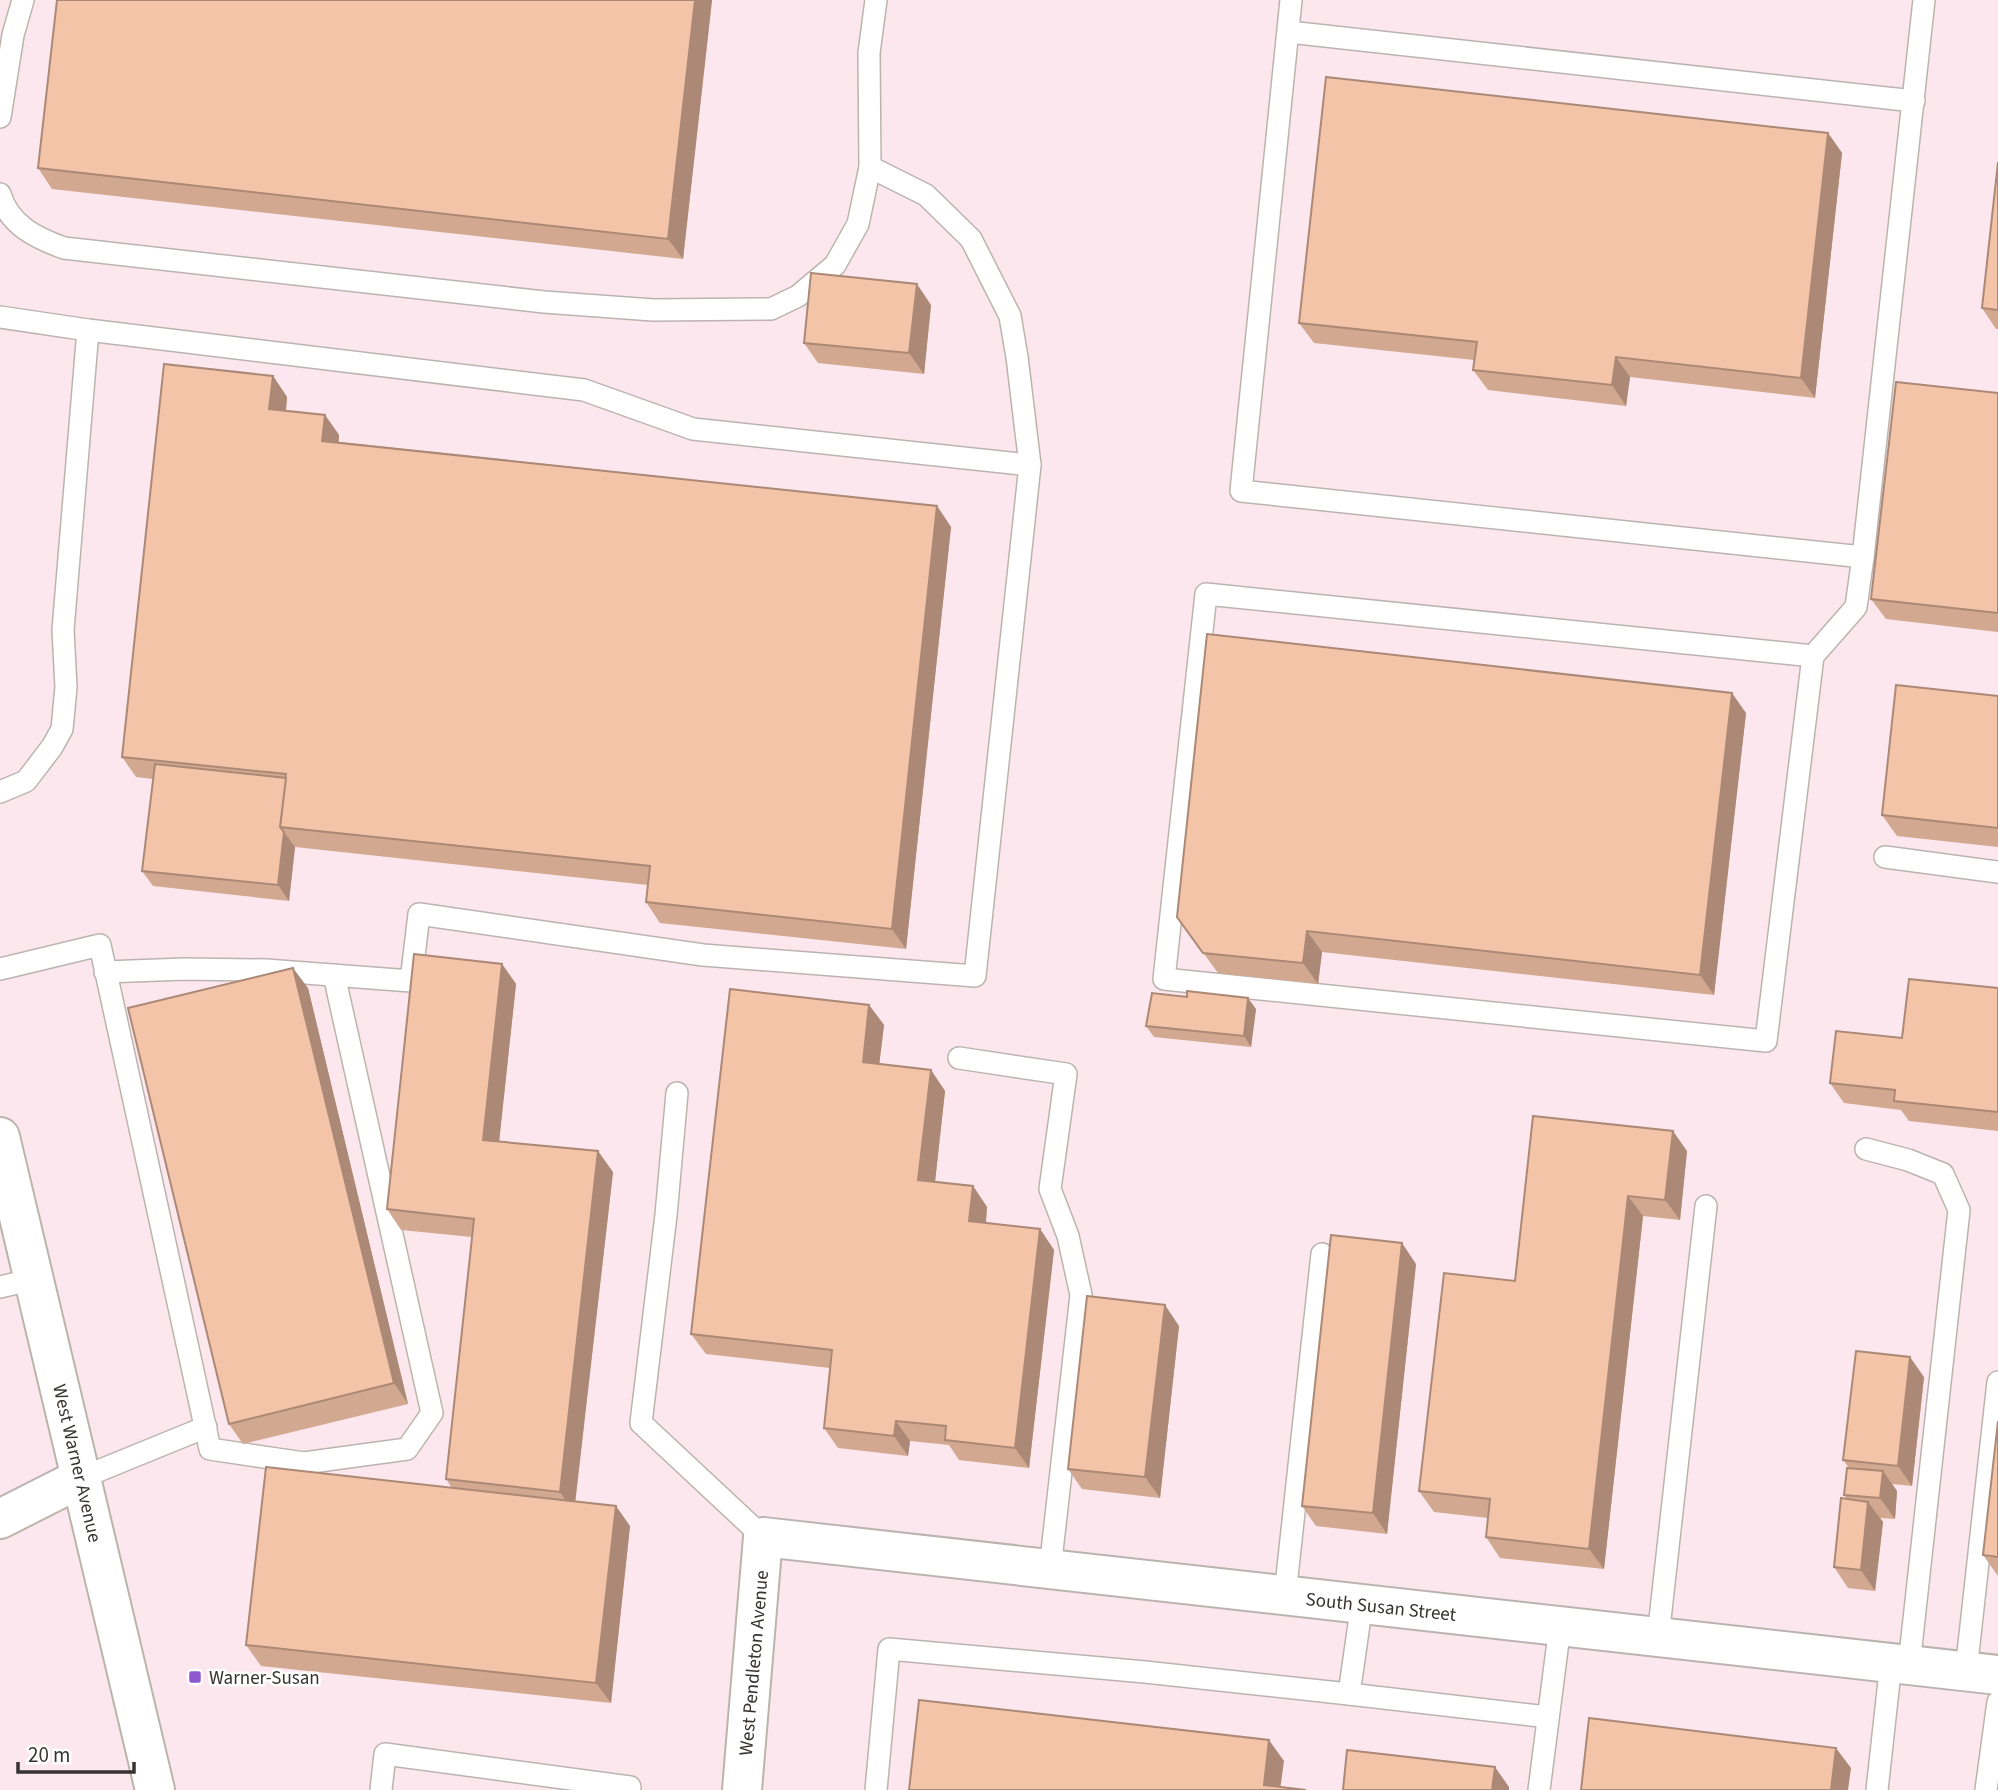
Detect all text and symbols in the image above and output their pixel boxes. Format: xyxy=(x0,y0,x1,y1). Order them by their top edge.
street label: West Warner Avenue xyxy=(45,1382,108,1545)
street label: West Pendleton Avenue xyxy=(733,1569,776,1757)
street label: South Susan Street xyxy=(1304,1586,1458,1629)
place label: Warner-Susan xyxy=(209,1665,320,1692)
marker: Warner-Susan xyxy=(187,1669,203,1685)
scale bar xyxy=(18,1730,133,1774)
text: 20 m xyxy=(28,1740,70,1770)

